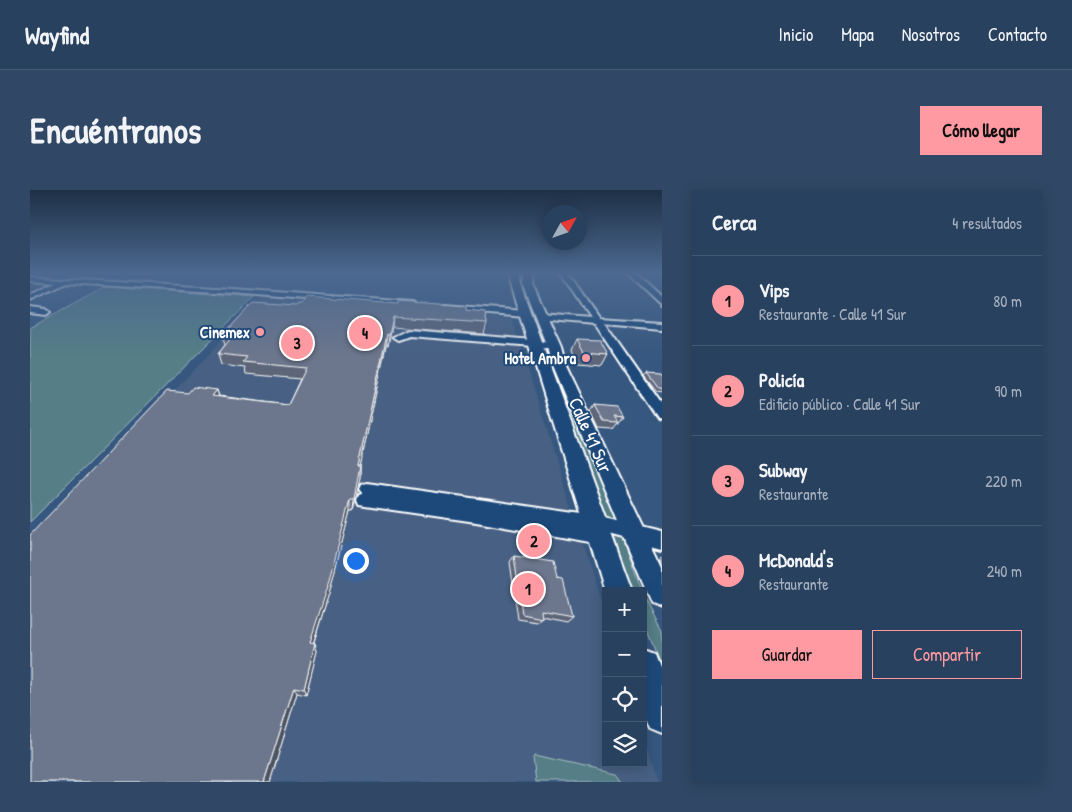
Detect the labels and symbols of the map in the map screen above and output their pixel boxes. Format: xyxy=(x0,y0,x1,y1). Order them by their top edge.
north arrow xyxy=(542,205,587,250)
pin: 4 xyxy=(349,314,381,352)
place label: Cinemex xyxy=(200,321,250,343)
pin: 3 xyxy=(281,324,313,362)
marker: Cinemex xyxy=(254,326,266,338)
place label: Hotel Ambra xyxy=(505,347,577,369)
marker: Hotel Ambra xyxy=(580,352,592,364)
street label: Calle 41 Sur xyxy=(563,393,619,477)
pin: 2 xyxy=(518,522,550,560)
your location xyxy=(343,548,369,574)
pin: 1 xyxy=(512,570,544,608)

